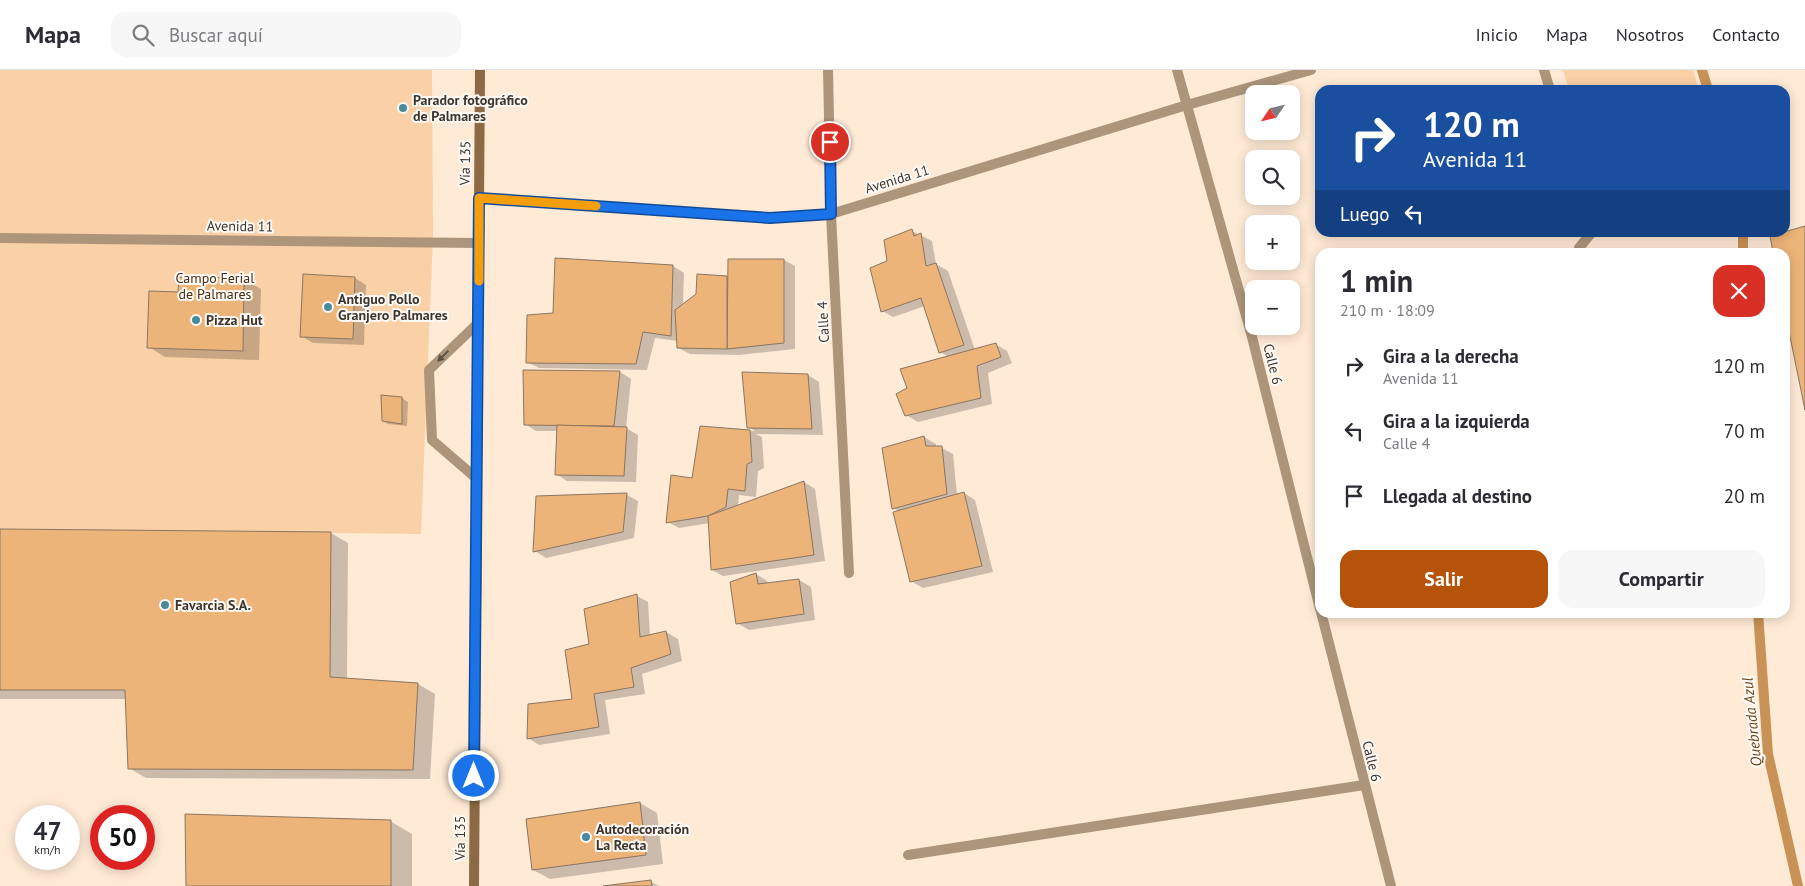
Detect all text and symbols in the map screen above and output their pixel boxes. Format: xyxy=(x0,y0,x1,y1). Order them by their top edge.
search box xyxy=(111,12,461,57)
text: Mapa xyxy=(25,19,81,50)
icon: search xyxy=(129,21,157,49)
text: Buscar aquí xyxy=(169,23,263,47)
text: Inicio xyxy=(1475,23,1518,46)
text: Mapa xyxy=(1546,23,1588,46)
text: Nosotros xyxy=(1616,23,1684,46)
text: Contacto xyxy=(1712,23,1780,46)
north arrow xyxy=(1245,85,1300,140)
map controls xyxy=(1245,85,1300,335)
place label: Parador fotográfico de Palmares xyxy=(413,91,528,125)
text: 120 m xyxy=(1423,101,1520,147)
marker: Parador fotográfico de Palmares xyxy=(397,102,409,114)
icon: right xyxy=(1340,105,1405,170)
pin xyxy=(809,121,851,163)
icon: arrive xyxy=(816,128,844,156)
street label: Vía 135 xyxy=(456,141,474,186)
text: Avenida 11 xyxy=(1423,145,1527,173)
button: search xyxy=(1245,150,1300,205)
street label: Avenida 11 xyxy=(863,161,931,197)
icon: left xyxy=(1400,200,1428,228)
text: Luego xyxy=(1340,202,1390,226)
button: + xyxy=(1245,215,1300,270)
street label: Avenida 11 xyxy=(207,216,273,236)
text: 1 min xyxy=(1340,261,1413,300)
button: close xyxy=(1713,265,1765,317)
park label: Campo Ferial de Palmares xyxy=(176,269,254,303)
button: − xyxy=(1245,280,1300,335)
place label: Antiguo Pollo Granjero Palmares xyxy=(338,290,448,324)
text: 210 m · 18:09 xyxy=(1340,300,1435,320)
marker: Antiguo Pollo Granjero Palmares xyxy=(322,301,334,313)
street label: Calle 4 xyxy=(813,301,833,343)
place label: Pizza Hut xyxy=(206,311,263,329)
marker: Pizza Hut xyxy=(190,314,202,326)
street label: Calle 6 xyxy=(1259,342,1287,386)
text: Gira a la derecha xyxy=(1383,344,1519,368)
one-way arrow xyxy=(437,350,449,362)
icon: right xyxy=(1340,352,1368,380)
text: 120 m xyxy=(1713,354,1765,378)
text: Avenida 11 xyxy=(1383,368,1459,388)
text: Gira a la izquierda xyxy=(1383,409,1530,433)
icon: left xyxy=(1340,417,1368,445)
text: 70 m xyxy=(1724,419,1765,443)
text: Calle 4 xyxy=(1383,433,1430,453)
icon: arrive xyxy=(1340,482,1368,510)
text: Llegada al destino xyxy=(1383,484,1532,508)
text: 20 m xyxy=(1724,484,1765,508)
button: Salir xyxy=(1340,550,1548,608)
button: Compartir xyxy=(1558,550,1765,608)
place label: Favarcia S.A. xyxy=(175,596,251,614)
marker: Favarcia S.A. xyxy=(159,599,171,611)
water label: Quebrada Azul xyxy=(1737,677,1766,767)
street label: Calle 6 xyxy=(1358,739,1386,783)
position arrow xyxy=(447,749,499,801)
speed limit sign: 50 xyxy=(90,805,155,870)
text: 47 xyxy=(33,815,62,847)
street label: Vía 135 xyxy=(451,816,469,861)
place label: Autodecoración La Recta xyxy=(596,820,689,854)
marker: Autodecoración La Recta xyxy=(580,831,592,843)
text: km/h xyxy=(34,842,61,857)

